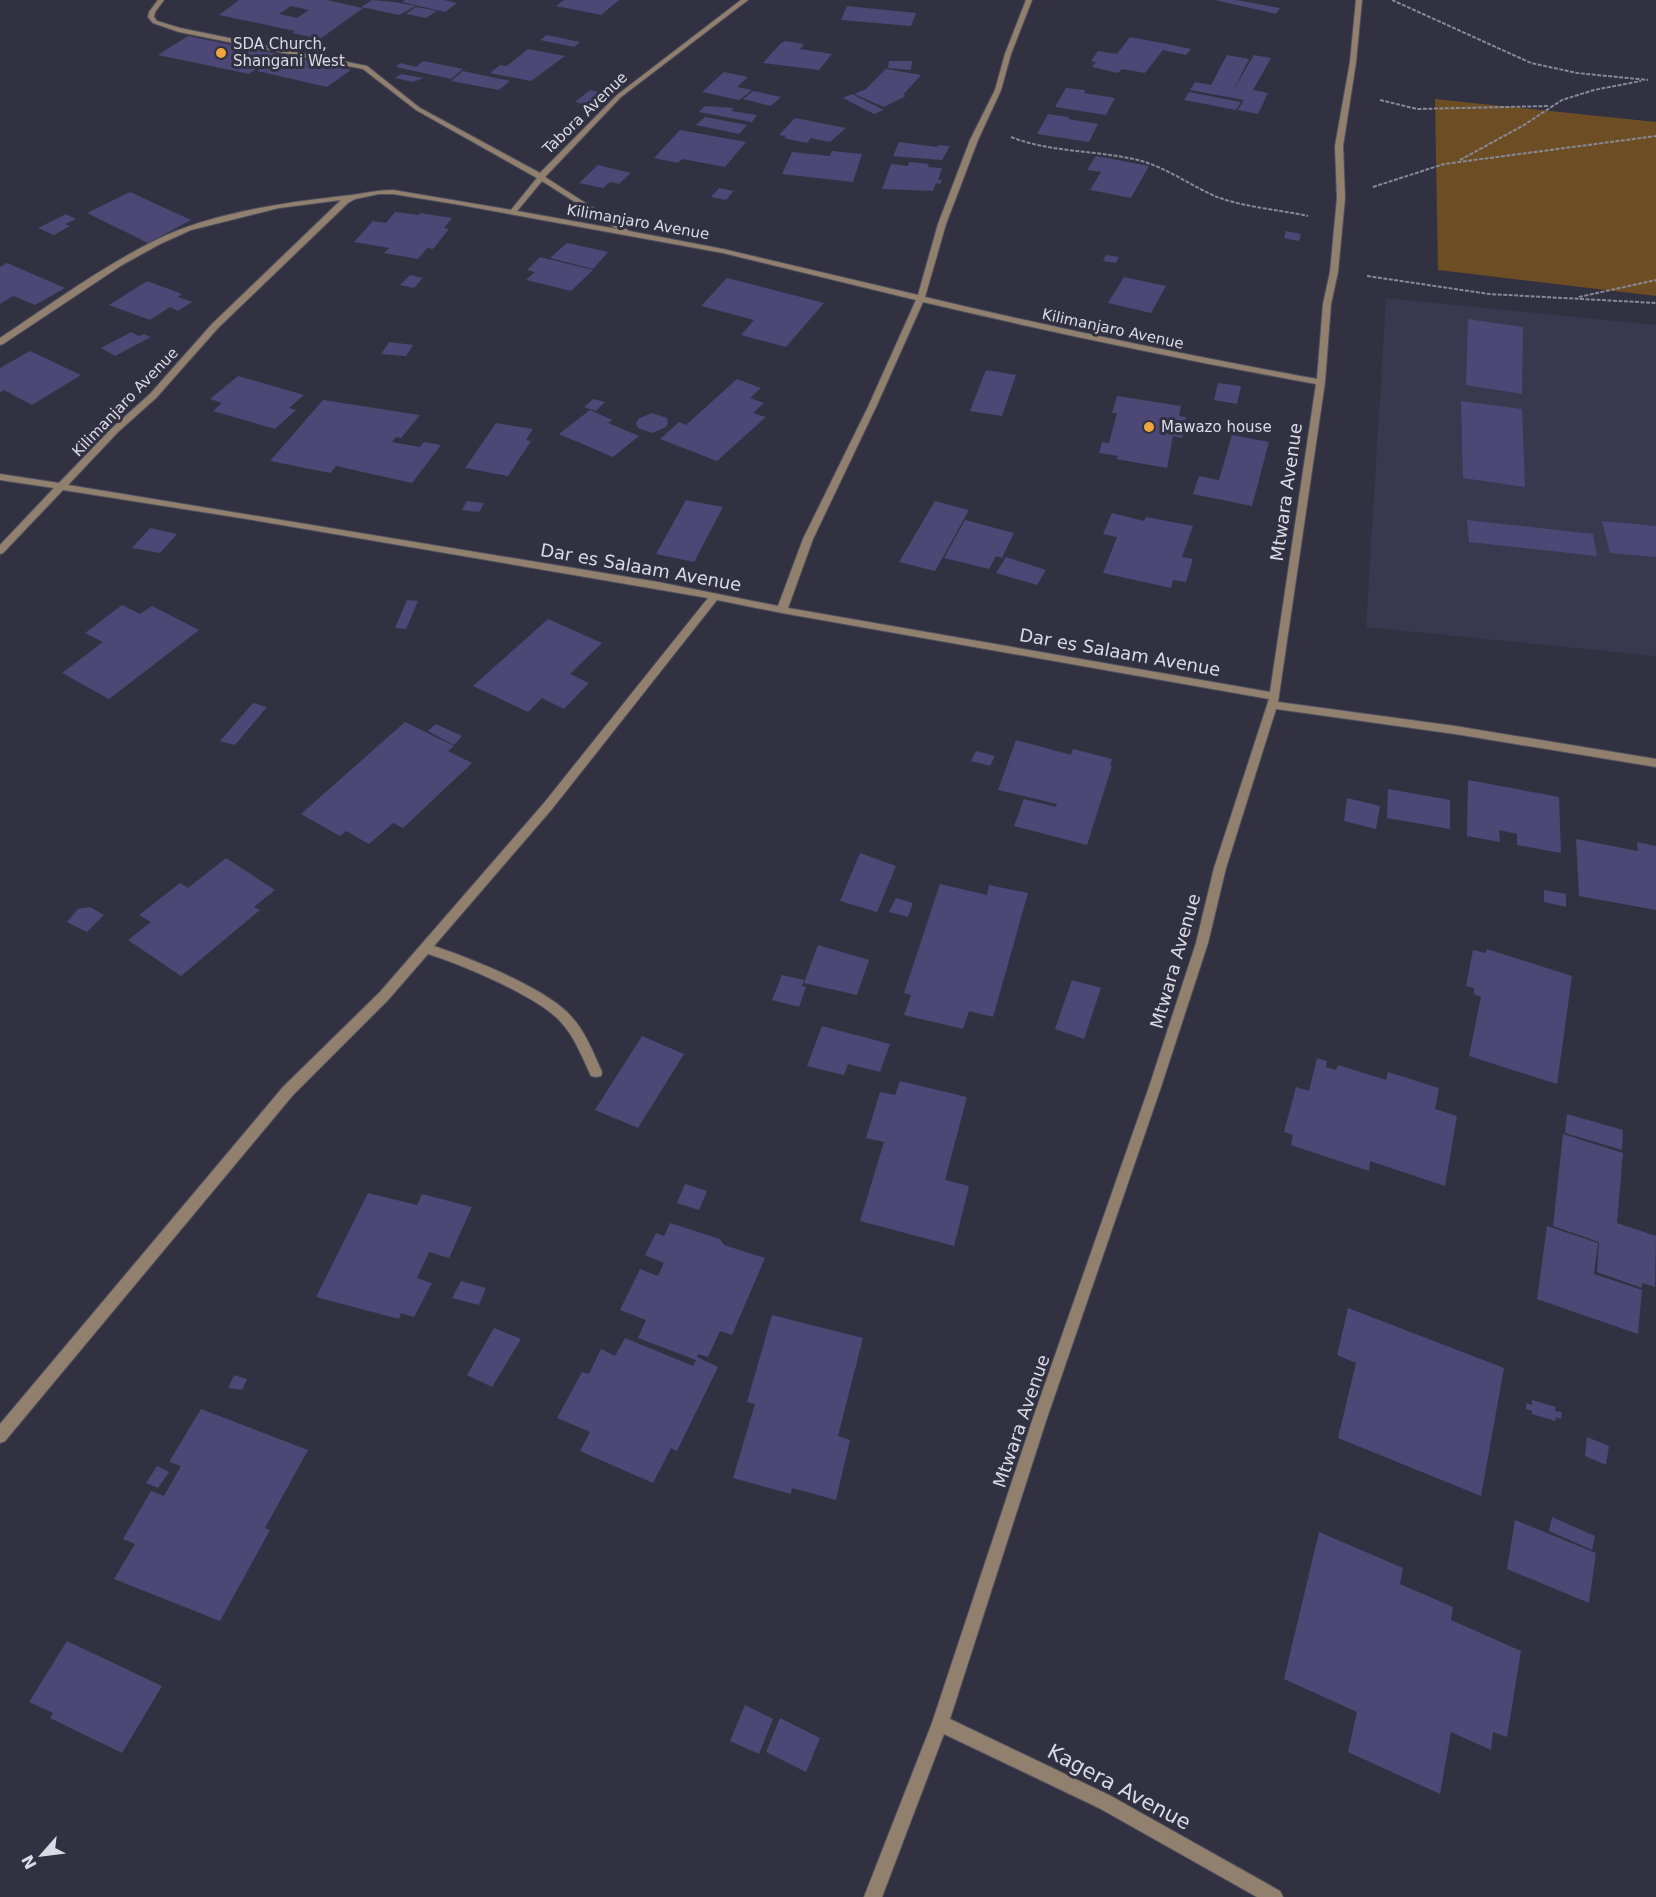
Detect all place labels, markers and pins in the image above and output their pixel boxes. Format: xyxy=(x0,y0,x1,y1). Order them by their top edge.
place label: SDA Church, Shangani West xyxy=(233,35,345,70)
marker: SDA Church, Shangani West xyxy=(214,46,228,60)
place label: Mawazo house xyxy=(1161,418,1272,436)
marker: Mawazo house xyxy=(1142,420,1156,434)

